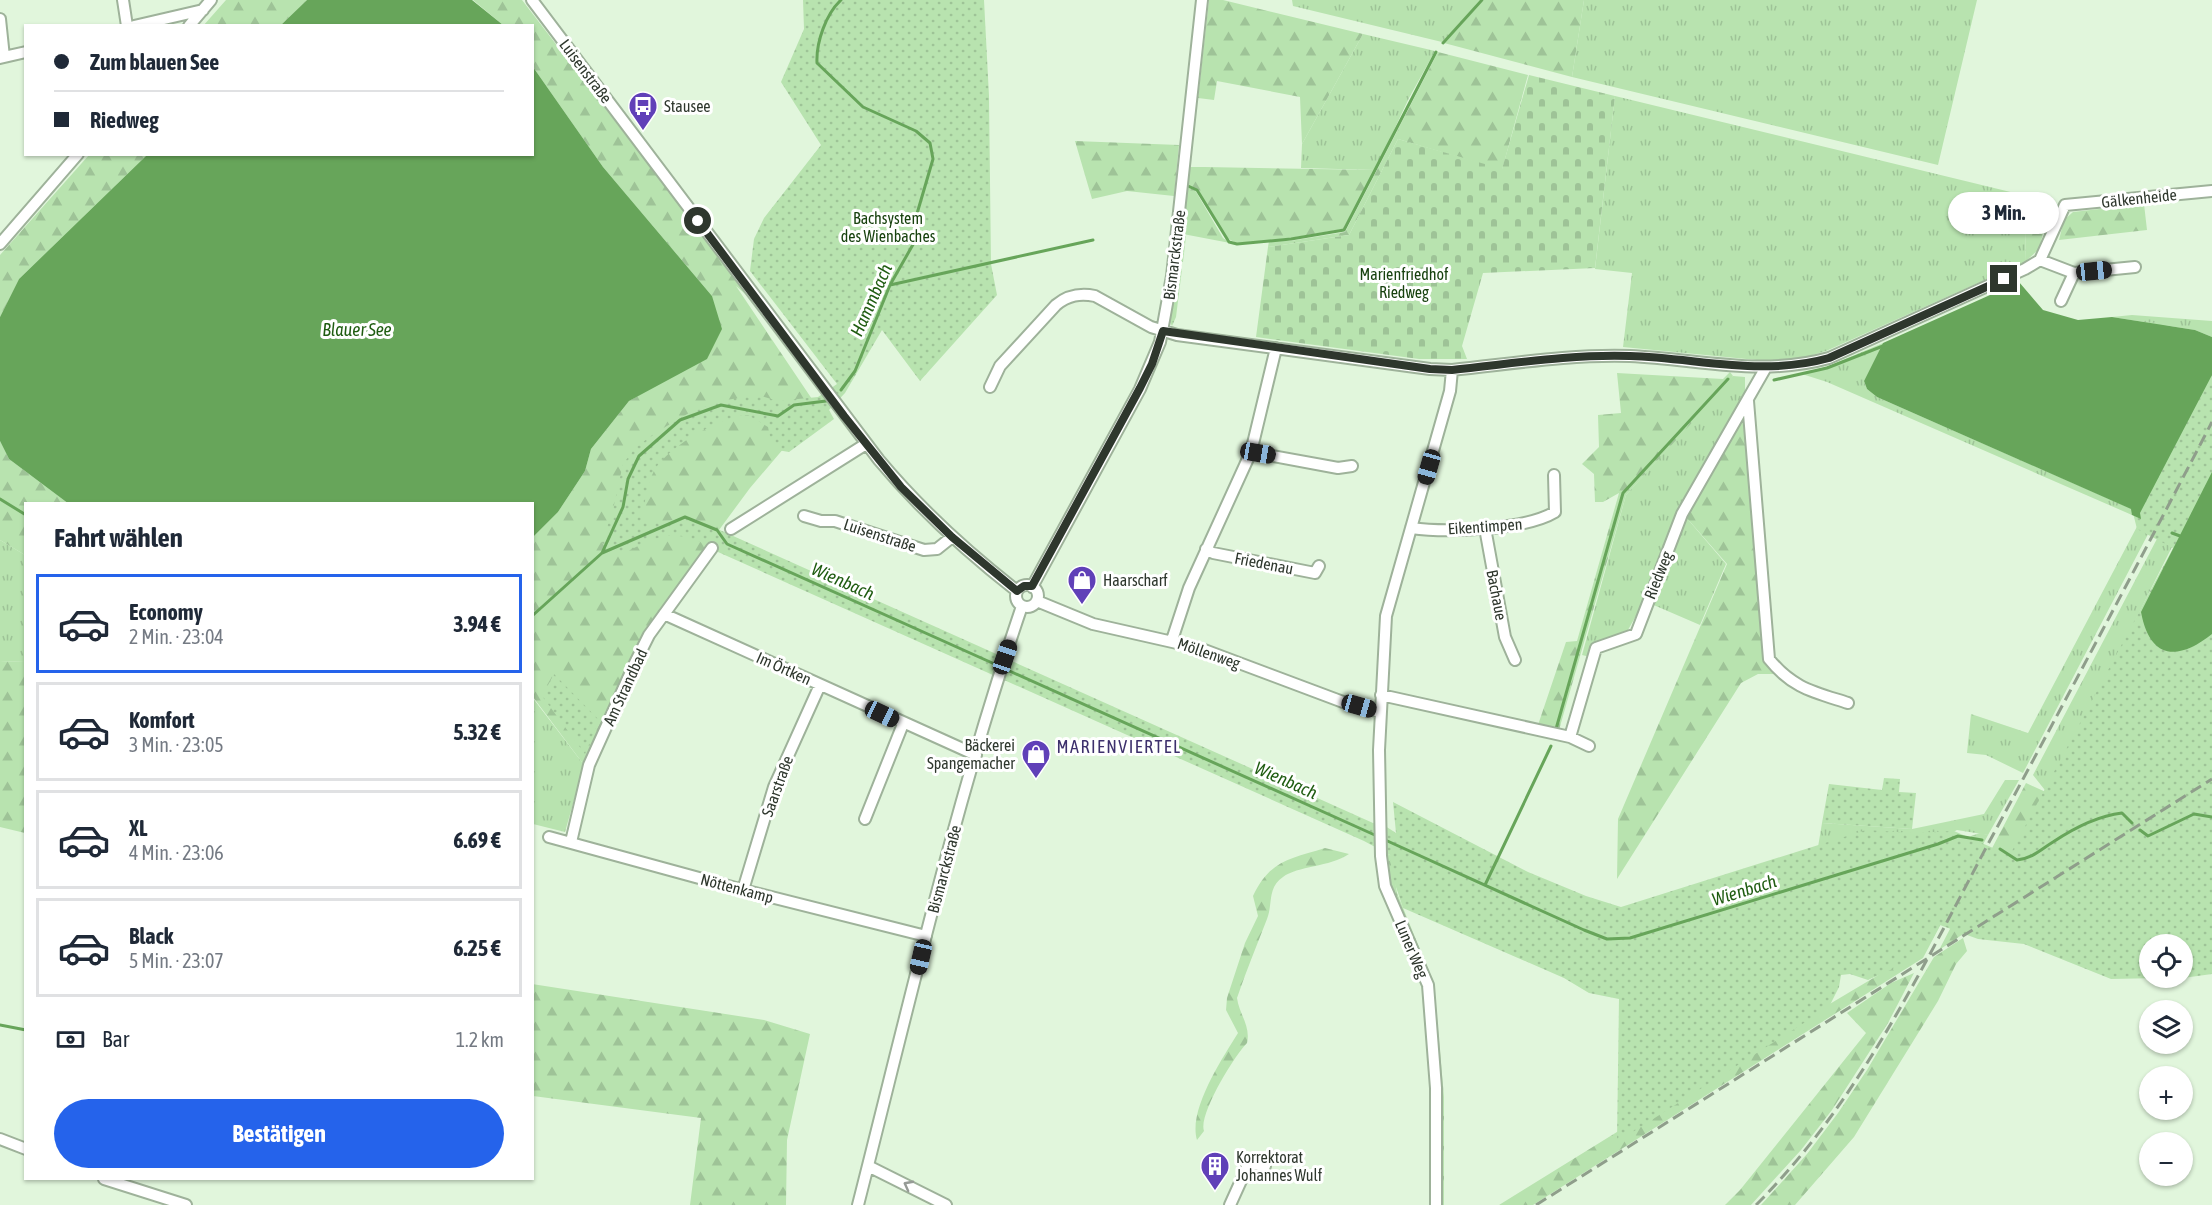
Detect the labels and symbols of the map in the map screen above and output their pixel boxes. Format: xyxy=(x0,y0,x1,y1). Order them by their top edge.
street label: Luisenstraße xyxy=(556,36,616,106)
bus stop icon: Stausee xyxy=(627,90,659,132)
place label: Stausee xyxy=(664,97,711,115)
street label: Gälkenheide xyxy=(2101,185,2177,211)
callout: 3 Min. xyxy=(1948,192,2060,234)
route start xyxy=(684,207,711,234)
park label: Bachsystem des Wienbaches xyxy=(841,209,936,245)
street label: Bismarckstraße xyxy=(1160,209,1188,301)
water label: Hammbach xyxy=(846,260,896,339)
car xyxy=(2075,260,2113,282)
park label: Marienfriedhof Riedweg xyxy=(1360,265,1449,302)
route end xyxy=(1990,265,2017,292)
water label: Blauer See xyxy=(322,319,392,340)
car xyxy=(1239,441,1277,465)
car xyxy=(1415,447,1443,487)
street label: Eikentimpen xyxy=(1447,514,1523,539)
street label: Luisenstraße xyxy=(841,515,919,555)
street label: Friedenau xyxy=(1233,548,1295,578)
street label: Riedweg xyxy=(1640,548,1677,602)
water label: Wienbach xyxy=(808,558,878,604)
shop icon: Haarscharf xyxy=(1066,564,1098,606)
street label: Bachaue xyxy=(1483,568,1511,622)
place label: Haarscharf xyxy=(1103,571,1168,589)
street label: Möllenweg xyxy=(1175,634,1243,673)
car xyxy=(991,637,1019,677)
street label: Am Strandbad xyxy=(599,646,651,728)
street label: Im Örtken xyxy=(754,648,814,688)
car xyxy=(1339,692,1379,720)
car xyxy=(862,698,902,730)
place label: Bäckerei Spangemacher xyxy=(927,736,1015,773)
district label: MARIENVIERTEL xyxy=(1057,736,1181,757)
shop icon: Bäckerei Spangemacher xyxy=(1020,738,1052,780)
street label: Saarstraße xyxy=(758,753,796,819)
water label: Wienbach xyxy=(1251,757,1321,803)
street label: Bismarckstraße xyxy=(924,823,964,915)
street label: Nöttenkamp xyxy=(698,870,775,907)
water label: Wienbach xyxy=(1709,870,1779,910)
street label: Luner Weg xyxy=(1391,917,1432,981)
car xyxy=(908,937,934,977)
place label: Korrektorat Johannes Wulf xyxy=(1236,1148,1323,1184)
building icon: Korrektorat Johannes Wulf xyxy=(1199,1150,1231,1192)
one-way arrow xyxy=(903,1180,914,1192)

